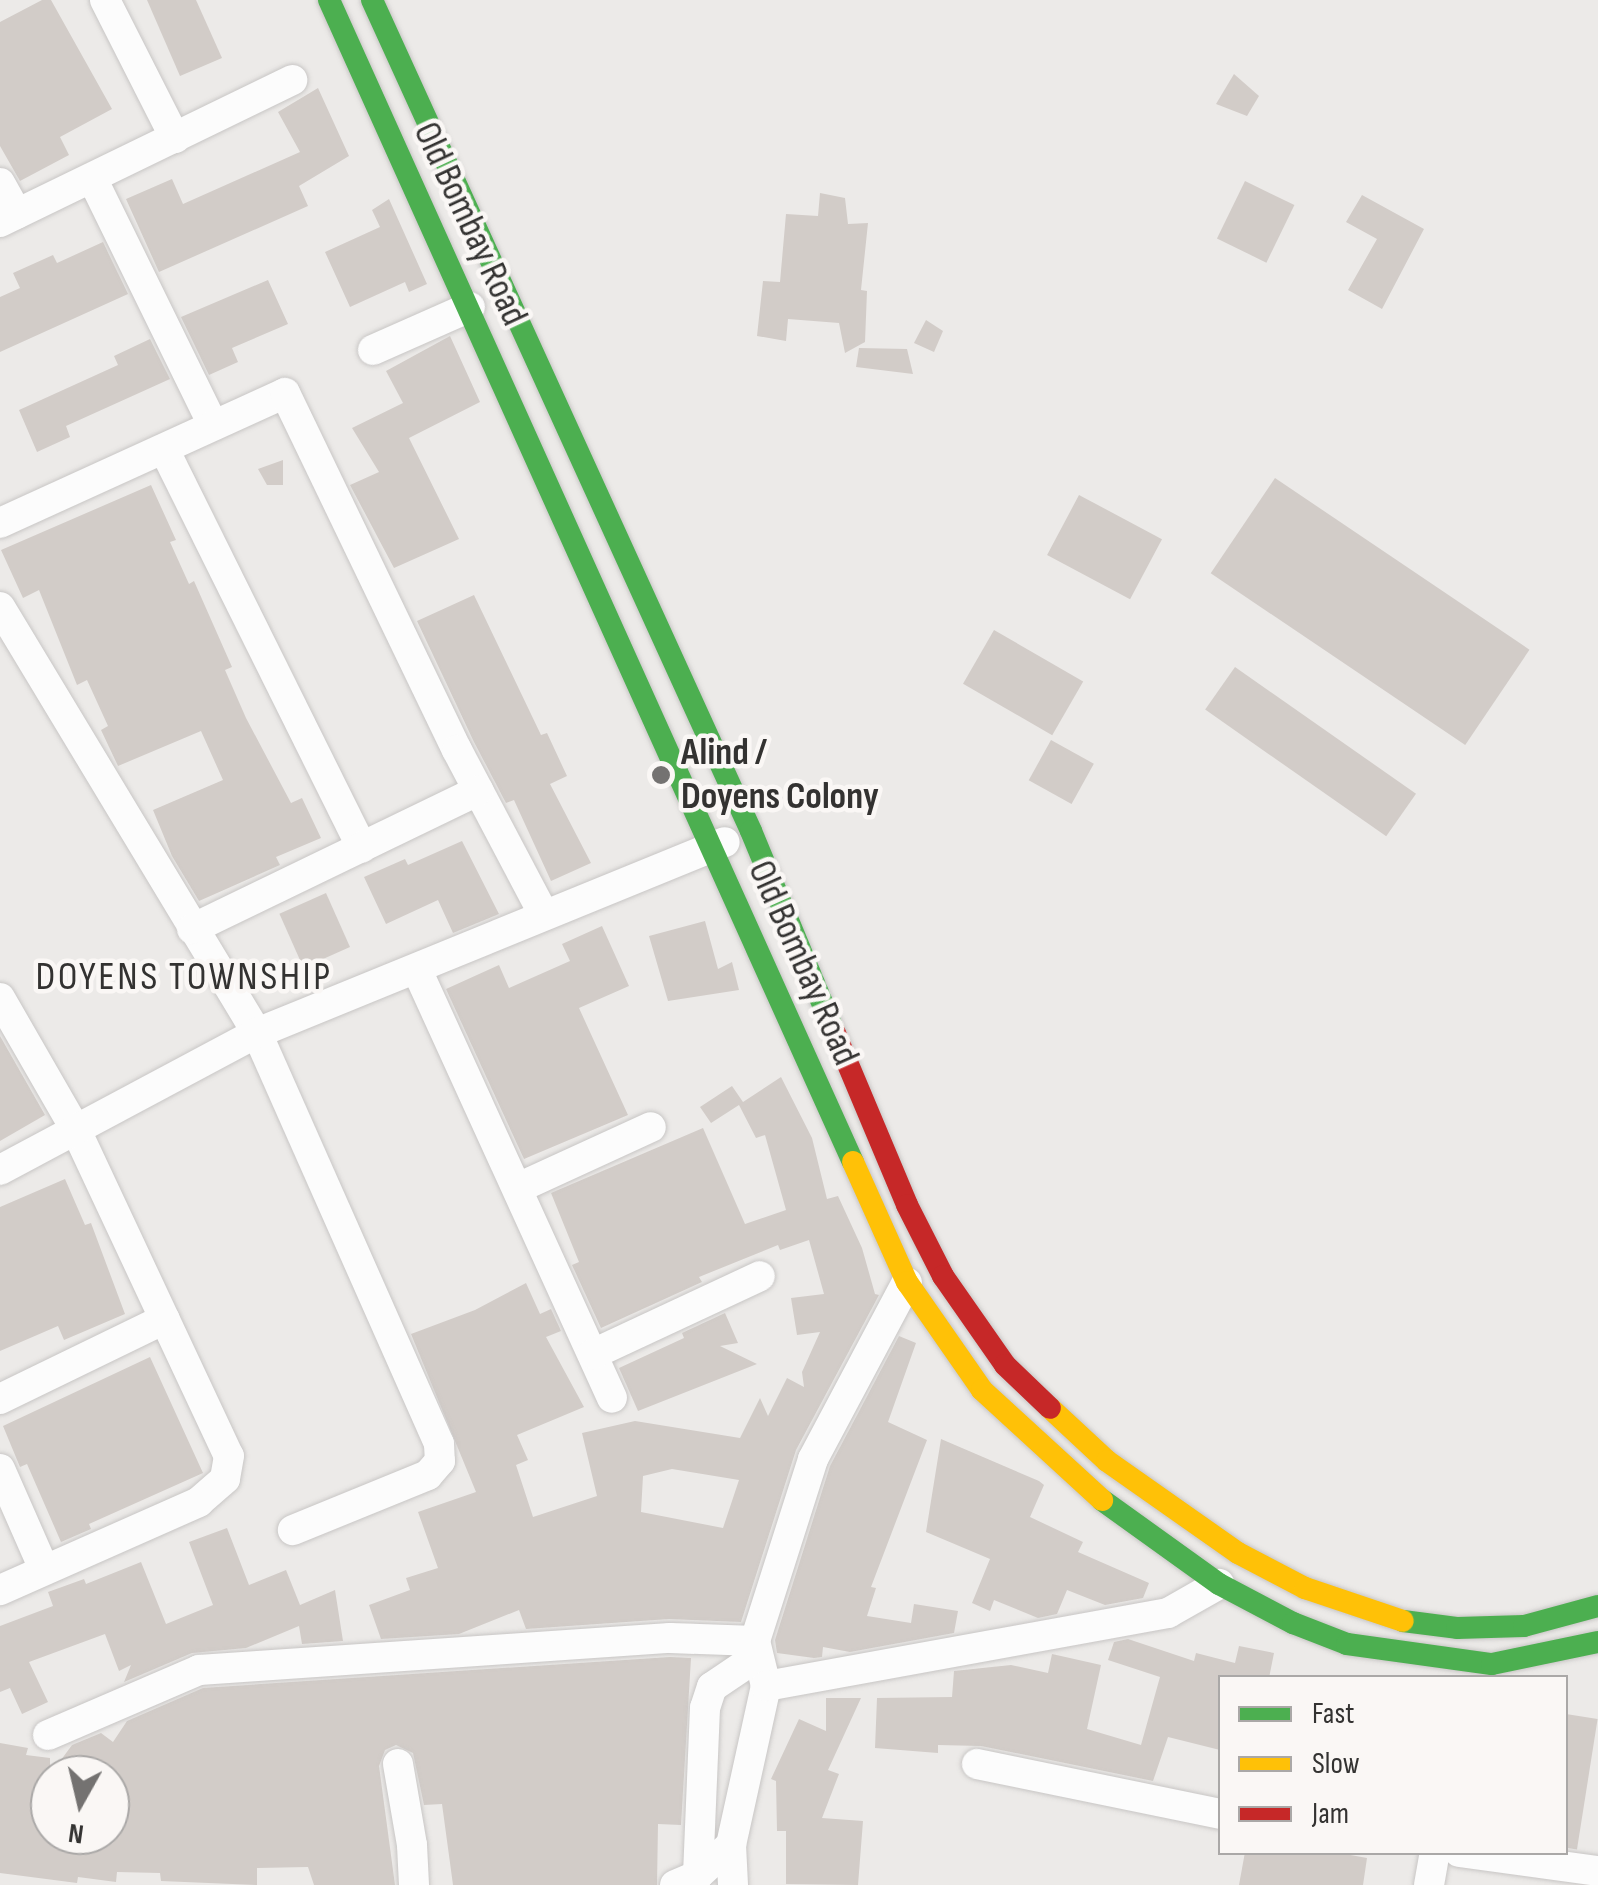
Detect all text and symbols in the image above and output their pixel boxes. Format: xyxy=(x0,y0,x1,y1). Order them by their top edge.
street label: Old Bombay Road xyxy=(403,115,537,333)
place label: Alind / Doyens Colony xyxy=(681,730,879,819)
marker: Alind / Doyens Colony xyxy=(650,764,672,786)
street label: Old Bombay Road xyxy=(738,854,868,1072)
district label: DOYENS TOWNSHIP xyxy=(35,953,333,1001)
legend xyxy=(1218,1675,1568,1855)
text: Fast xyxy=(1312,1696,1354,1732)
text: Slow xyxy=(1312,1746,1360,1782)
north arrow xyxy=(30,1755,130,1855)
text: Jam xyxy=(1312,1796,1349,1832)
text: N xyxy=(66,1816,86,1851)

